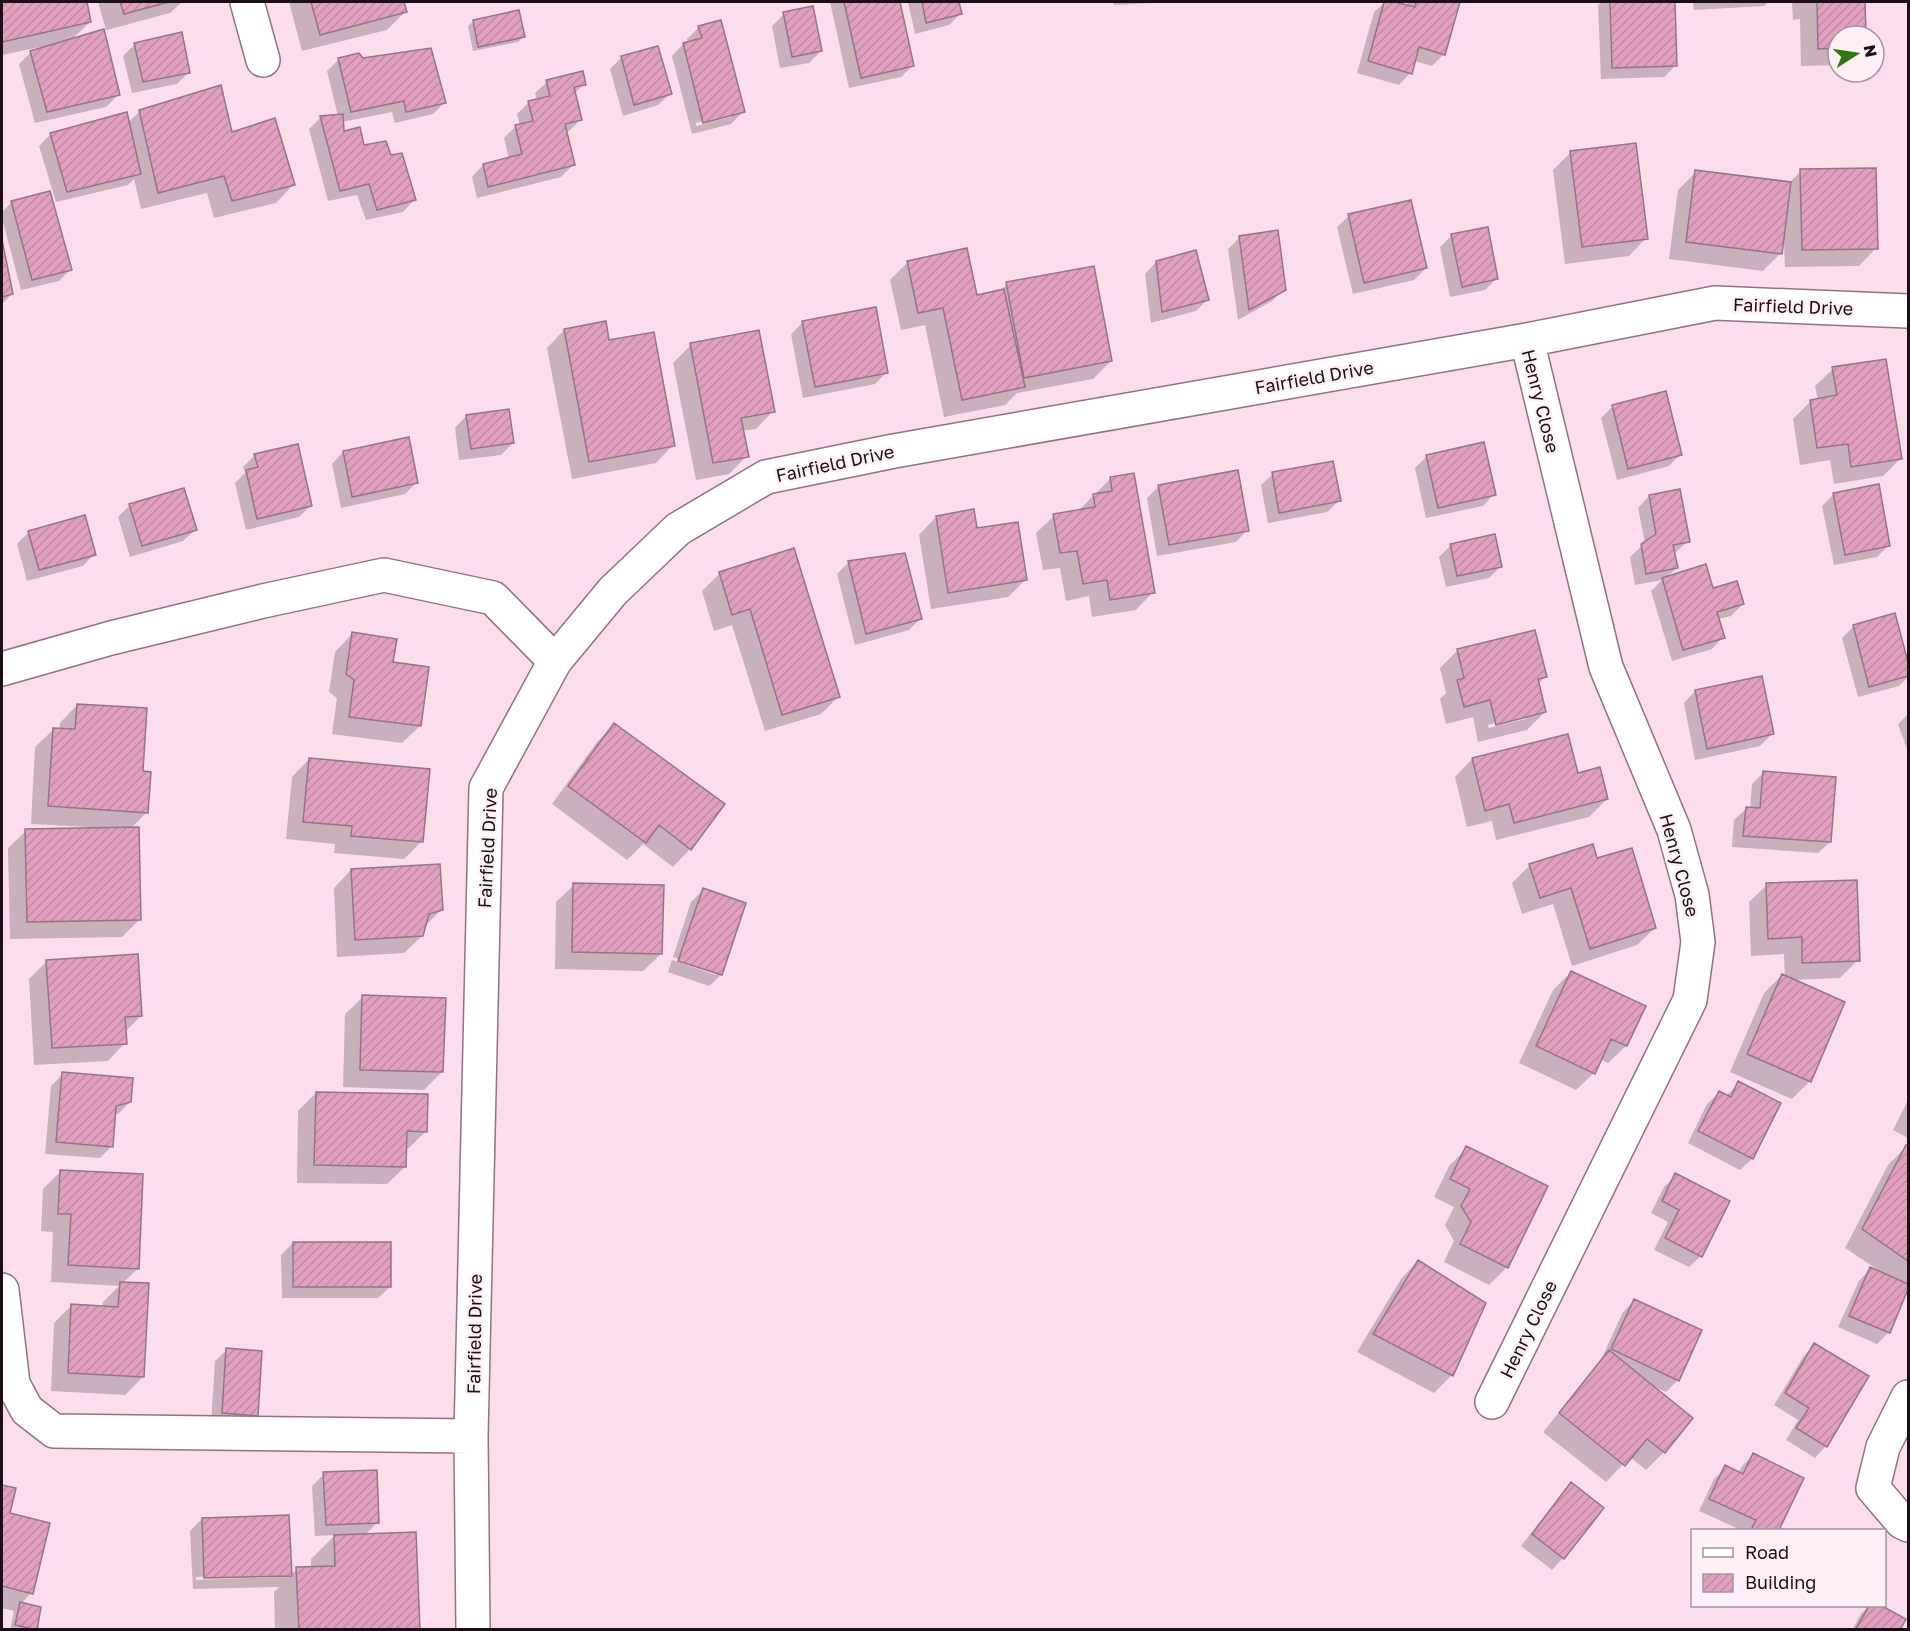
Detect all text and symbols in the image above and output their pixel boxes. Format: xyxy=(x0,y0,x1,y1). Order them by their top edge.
north arrow xyxy=(1826,24,1886,84)
text: N xyxy=(1860,43,1882,59)
street label: Fairfield Drive xyxy=(1732,293,1854,319)
street label: Henry Close xyxy=(1518,347,1564,455)
street label: Fairfield Drive xyxy=(1253,356,1375,398)
street label: Fairfield Drive xyxy=(774,440,896,486)
street label: Fairfield Drive xyxy=(473,787,501,909)
street label: Henry Close xyxy=(1656,811,1704,919)
street label: Fairfield Drive xyxy=(462,1274,486,1394)
street label: Henry Close xyxy=(1495,1277,1561,1381)
legend xyxy=(1691,1529,1886,1607)
text: Road xyxy=(1745,1541,1789,1563)
text: Building xyxy=(1745,1571,1816,1593)

